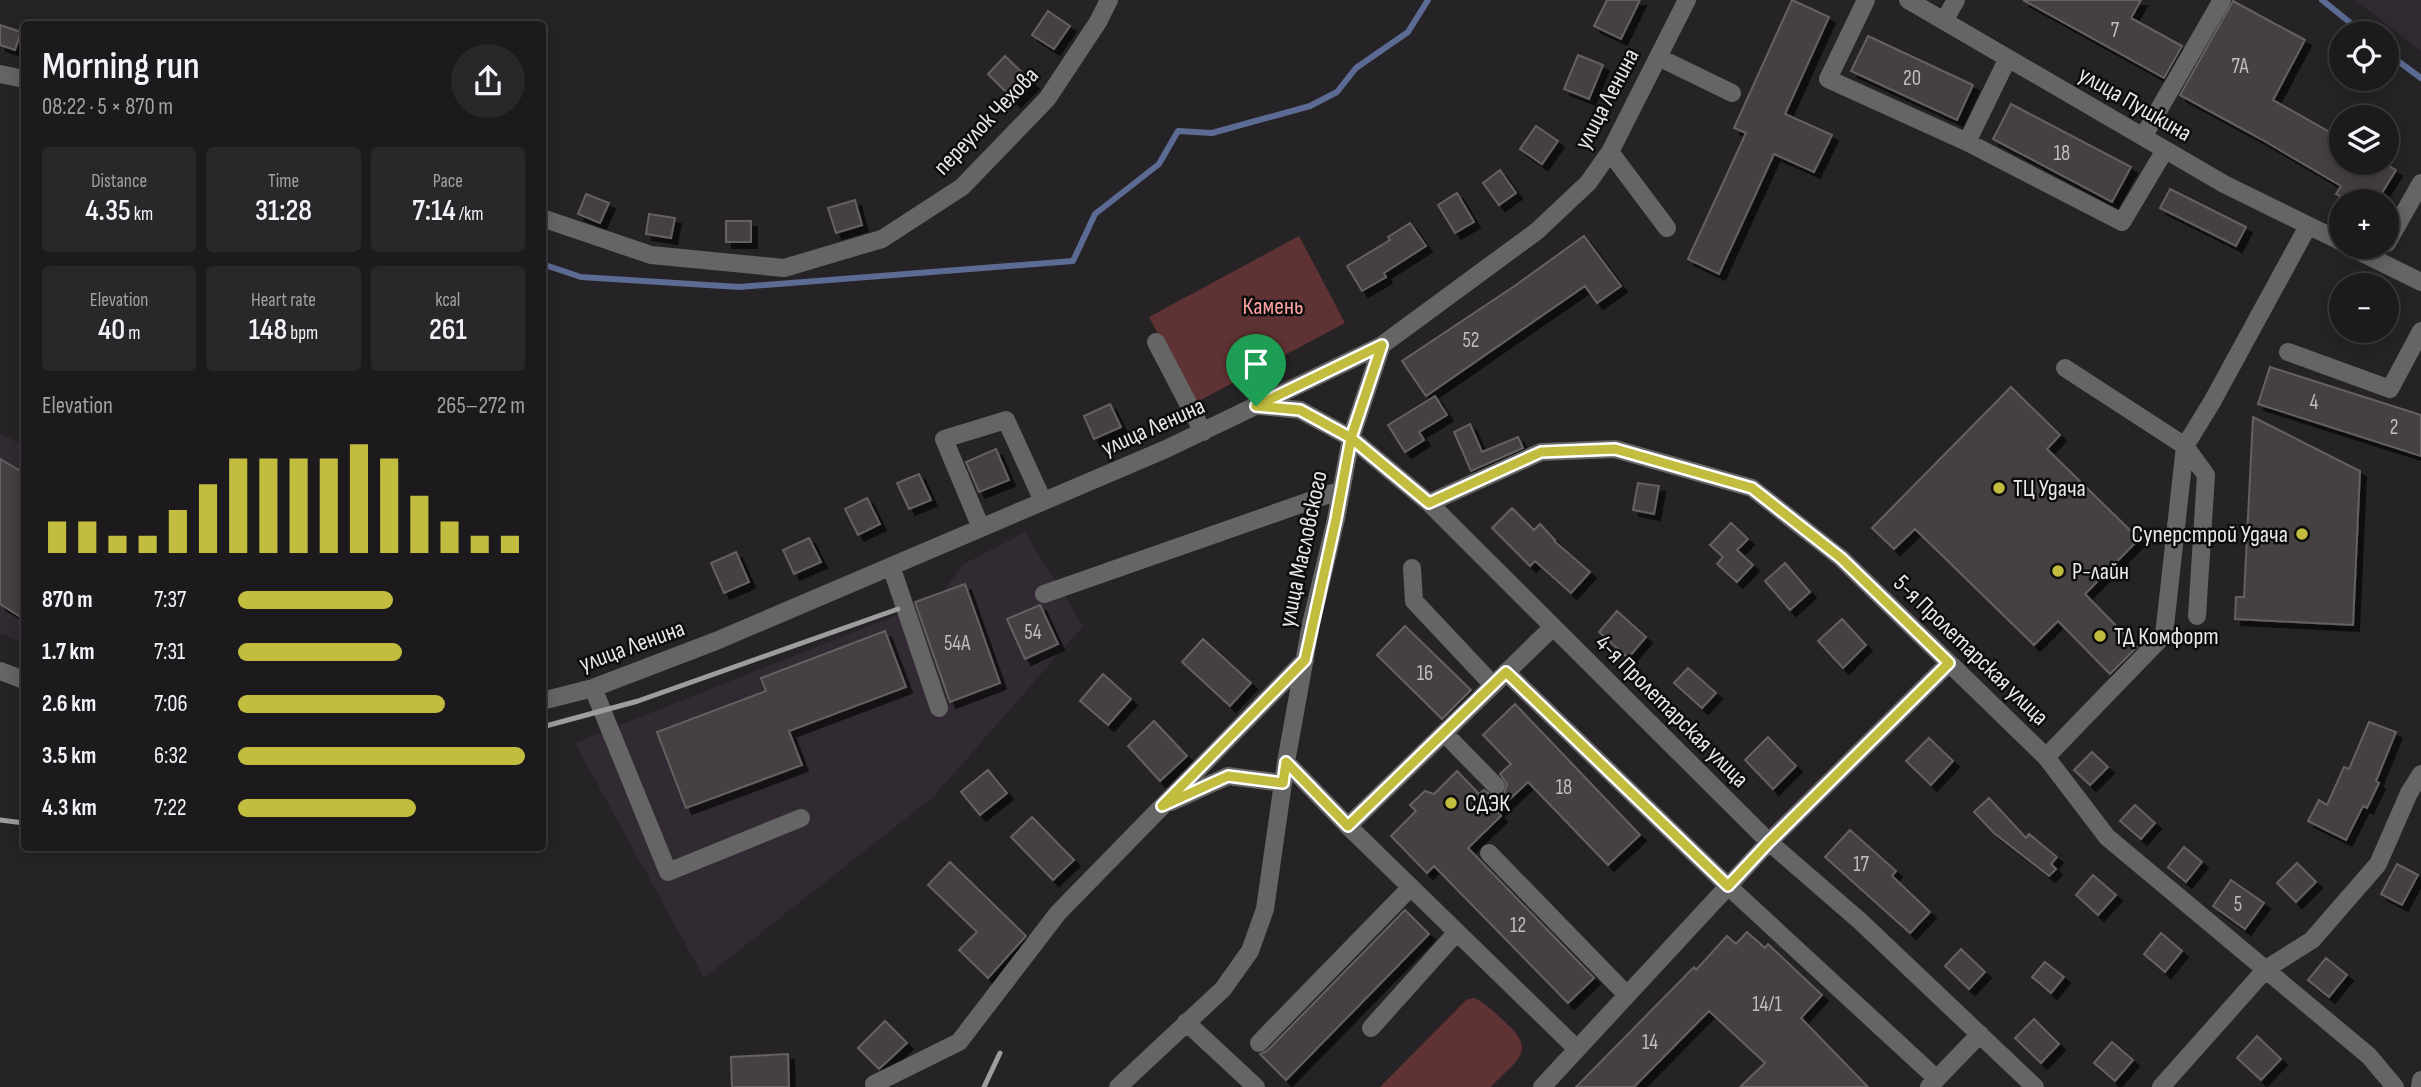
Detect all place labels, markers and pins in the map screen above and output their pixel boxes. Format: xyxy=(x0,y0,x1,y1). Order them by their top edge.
pin xyxy=(1226,334,1286,406)
place label: ТЦ Удача xyxy=(2013,474,2086,503)
marker: ТЦ Удача xyxy=(1991,480,2007,496)
place label: Суперстрой Удача xyxy=(2132,520,2288,549)
marker: Суперстрой Удача xyxy=(2294,526,2310,542)
place label: Р-лайн xyxy=(2072,557,2129,586)
marker: Р-лайн xyxy=(2050,563,2066,579)
place label: ТД Комфорт xyxy=(2114,622,2219,651)
marker: ТД Комфорт xyxy=(2092,628,2108,644)
place label: СДЭК xyxy=(1465,789,1510,818)
marker: СДЭК xyxy=(1443,795,1459,811)

